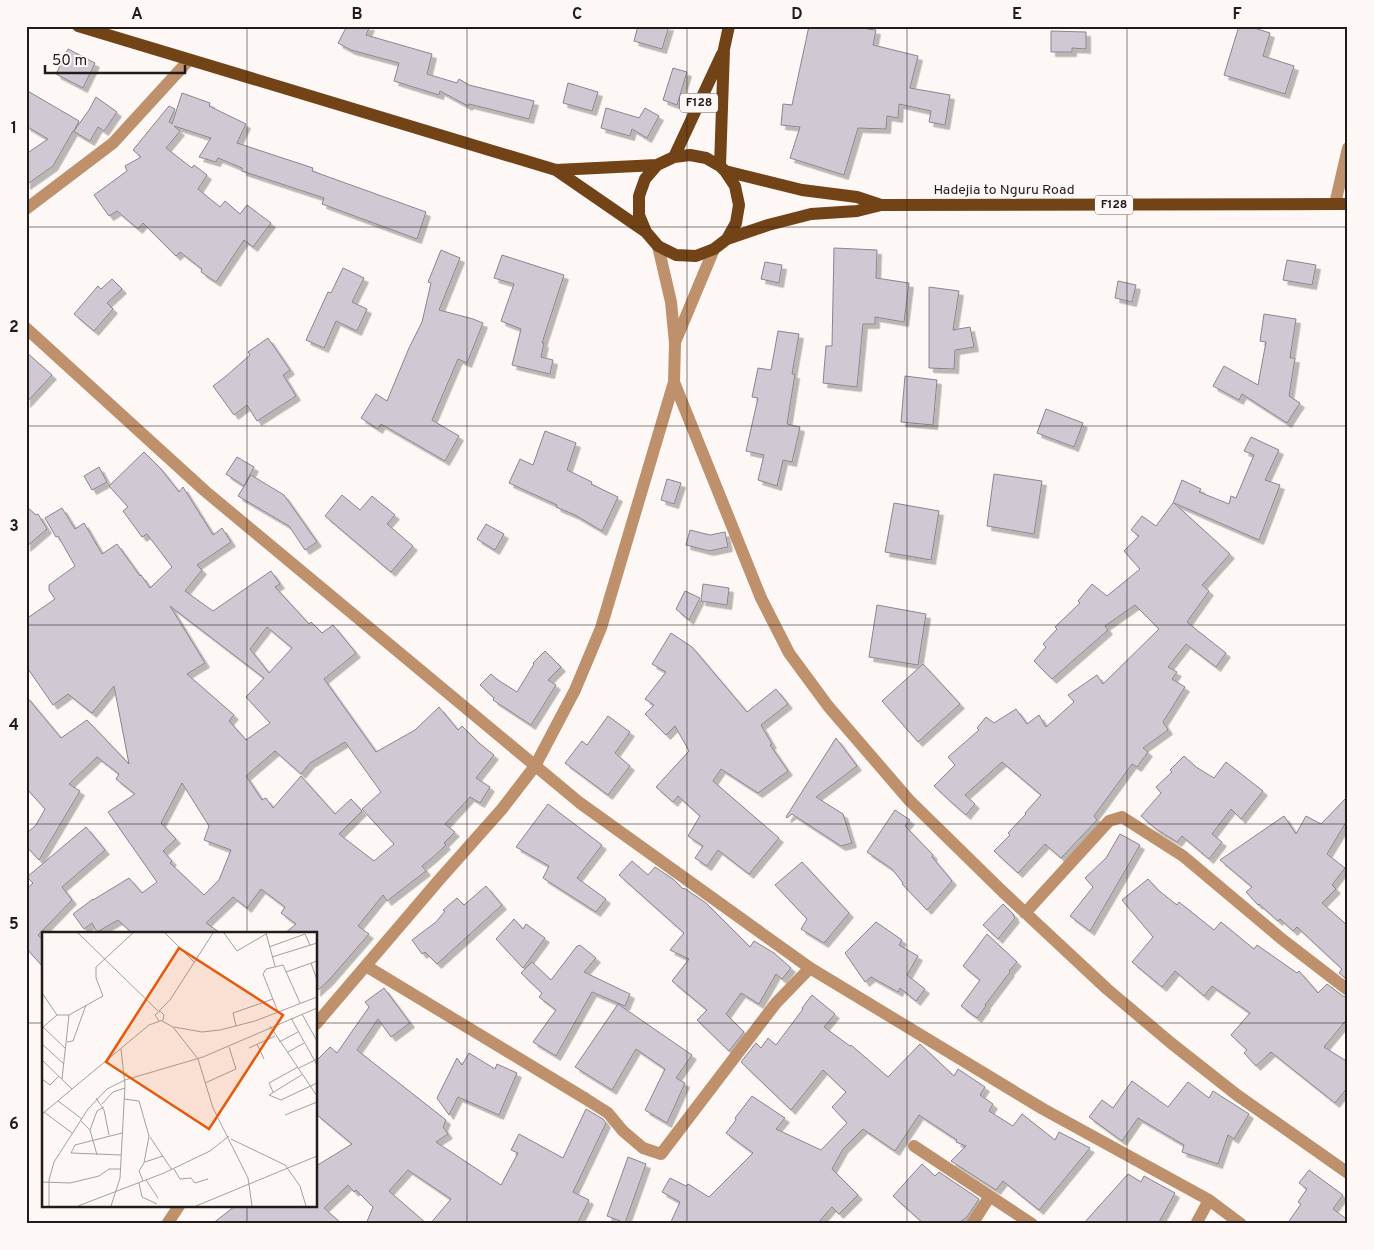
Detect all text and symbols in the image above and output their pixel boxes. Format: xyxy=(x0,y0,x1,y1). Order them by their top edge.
text: A xyxy=(131,5,143,25)
text: B xyxy=(351,5,363,25)
text: C xyxy=(572,5,582,25)
text: D xyxy=(791,5,803,25)
text: E xyxy=(1012,5,1022,25)
text: F xyxy=(1232,5,1242,25)
scale bar xyxy=(45,42,185,74)
text: 50 m xyxy=(52,52,87,71)
road number: F128 xyxy=(680,94,718,112)
text: 1 xyxy=(11,119,17,139)
street label: Hadejia to Nguru Road xyxy=(933,182,1075,199)
road number: F128 xyxy=(1095,196,1133,214)
text: 2 xyxy=(9,318,19,338)
text: 3 xyxy=(9,517,19,537)
text: 4 xyxy=(9,716,19,736)
text: 5 xyxy=(9,915,19,935)
inset map xyxy=(42,932,318,1208)
text: 6 xyxy=(9,1115,19,1135)

